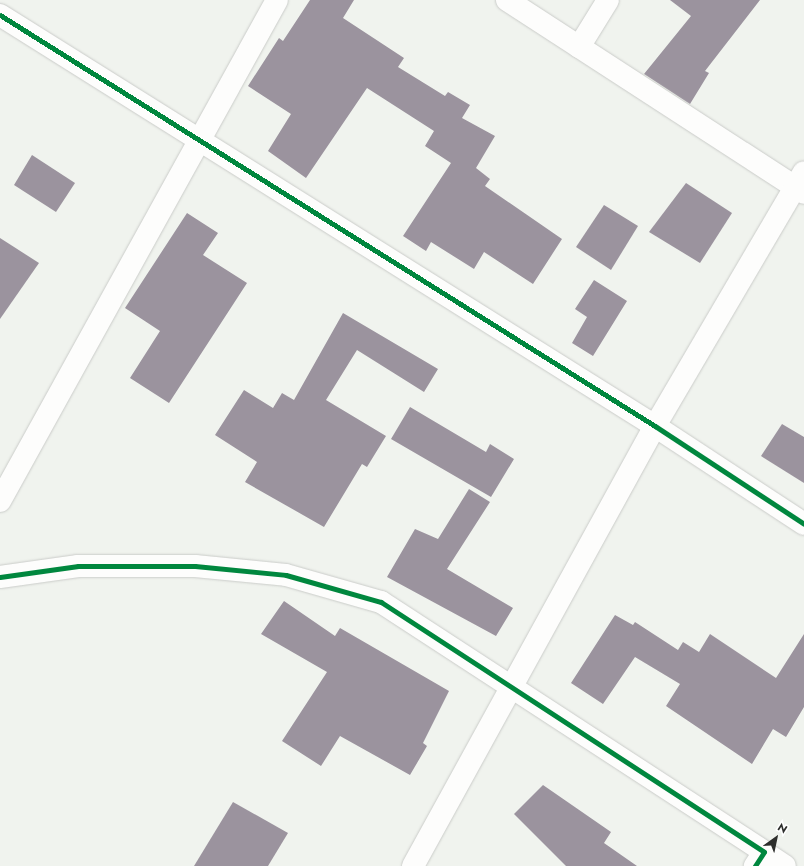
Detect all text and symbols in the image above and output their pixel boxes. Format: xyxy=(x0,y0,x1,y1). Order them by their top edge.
north arrow xyxy=(756,818,796,858)
text: N xyxy=(775,819,791,837)

